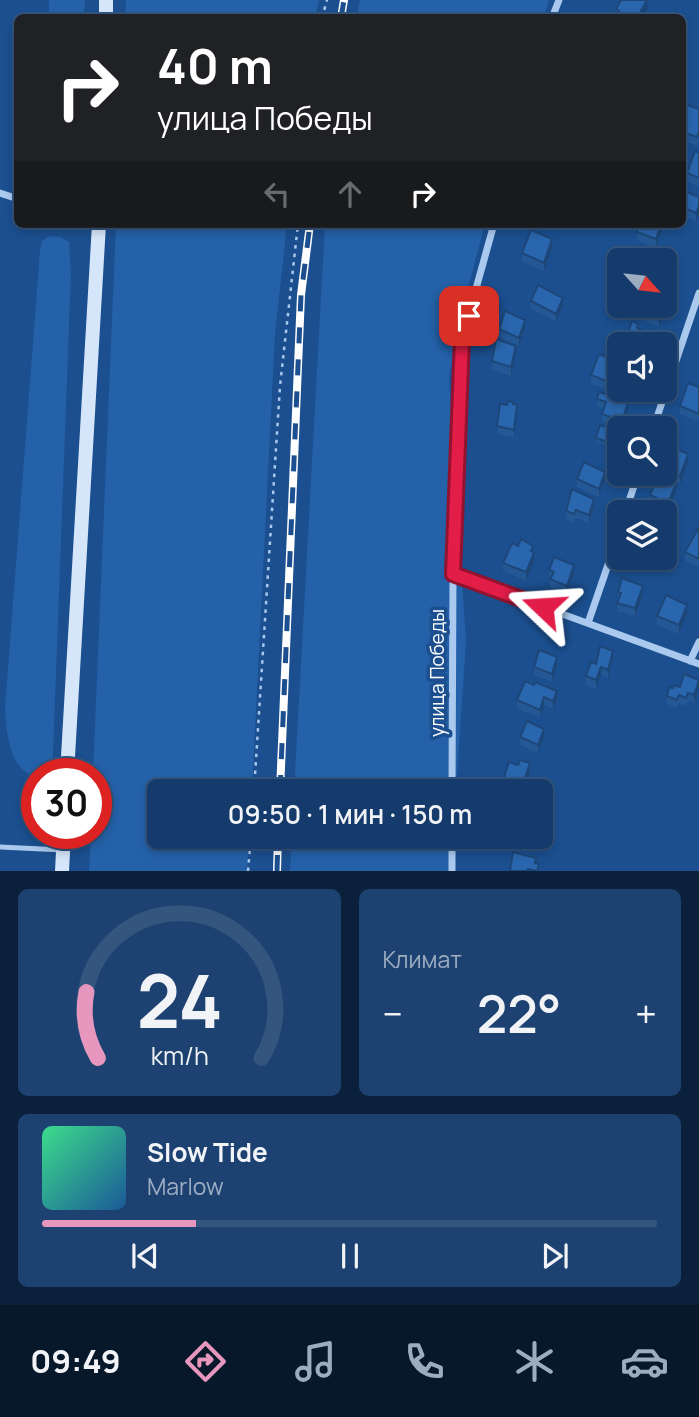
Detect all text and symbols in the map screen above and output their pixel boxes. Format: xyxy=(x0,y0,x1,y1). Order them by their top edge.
text: 40 m xyxy=(157,32,273,99)
icon: right xyxy=(42,42,133,133)
text: улица Победы xyxy=(157,96,373,140)
icon: left xyxy=(258,175,296,213)
icon: ahead xyxy=(331,175,369,213)
icon: right xyxy=(404,175,442,213)
north arrow xyxy=(607,248,677,318)
map controls xyxy=(607,248,677,570)
pin xyxy=(439,286,499,346)
icon: arrive xyxy=(450,297,488,335)
button: sound xyxy=(607,332,677,402)
button: search xyxy=(607,416,677,486)
button: layers xyxy=(607,500,677,570)
position arrow xyxy=(506,570,580,644)
street label: улица Победы xyxy=(424,609,450,737)
speed limit sign: 30 xyxy=(21,758,112,849)
text: 09:50 · 1 мин · 150 m xyxy=(228,796,472,832)
text: Климат xyxy=(383,943,462,975)
text: 24 xyxy=(136,951,222,1051)
text: 22° xyxy=(477,978,561,1049)
text: − xyxy=(383,987,403,1039)
text: + xyxy=(635,987,657,1039)
text: km/h xyxy=(150,1038,208,1073)
text: Slow Tide xyxy=(147,1134,268,1170)
text: Marlow xyxy=(147,1170,224,1202)
icon: previous xyxy=(126,1237,164,1275)
icon: pause xyxy=(331,1237,369,1275)
icon: next xyxy=(536,1237,574,1275)
icon: directions xyxy=(181,1337,230,1386)
icon: music xyxy=(291,1337,340,1386)
icon: phone xyxy=(400,1337,449,1386)
icon: climate xyxy=(510,1337,559,1386)
icon: car xyxy=(620,1337,669,1386)
text: 09:49 xyxy=(30,1339,121,1383)

